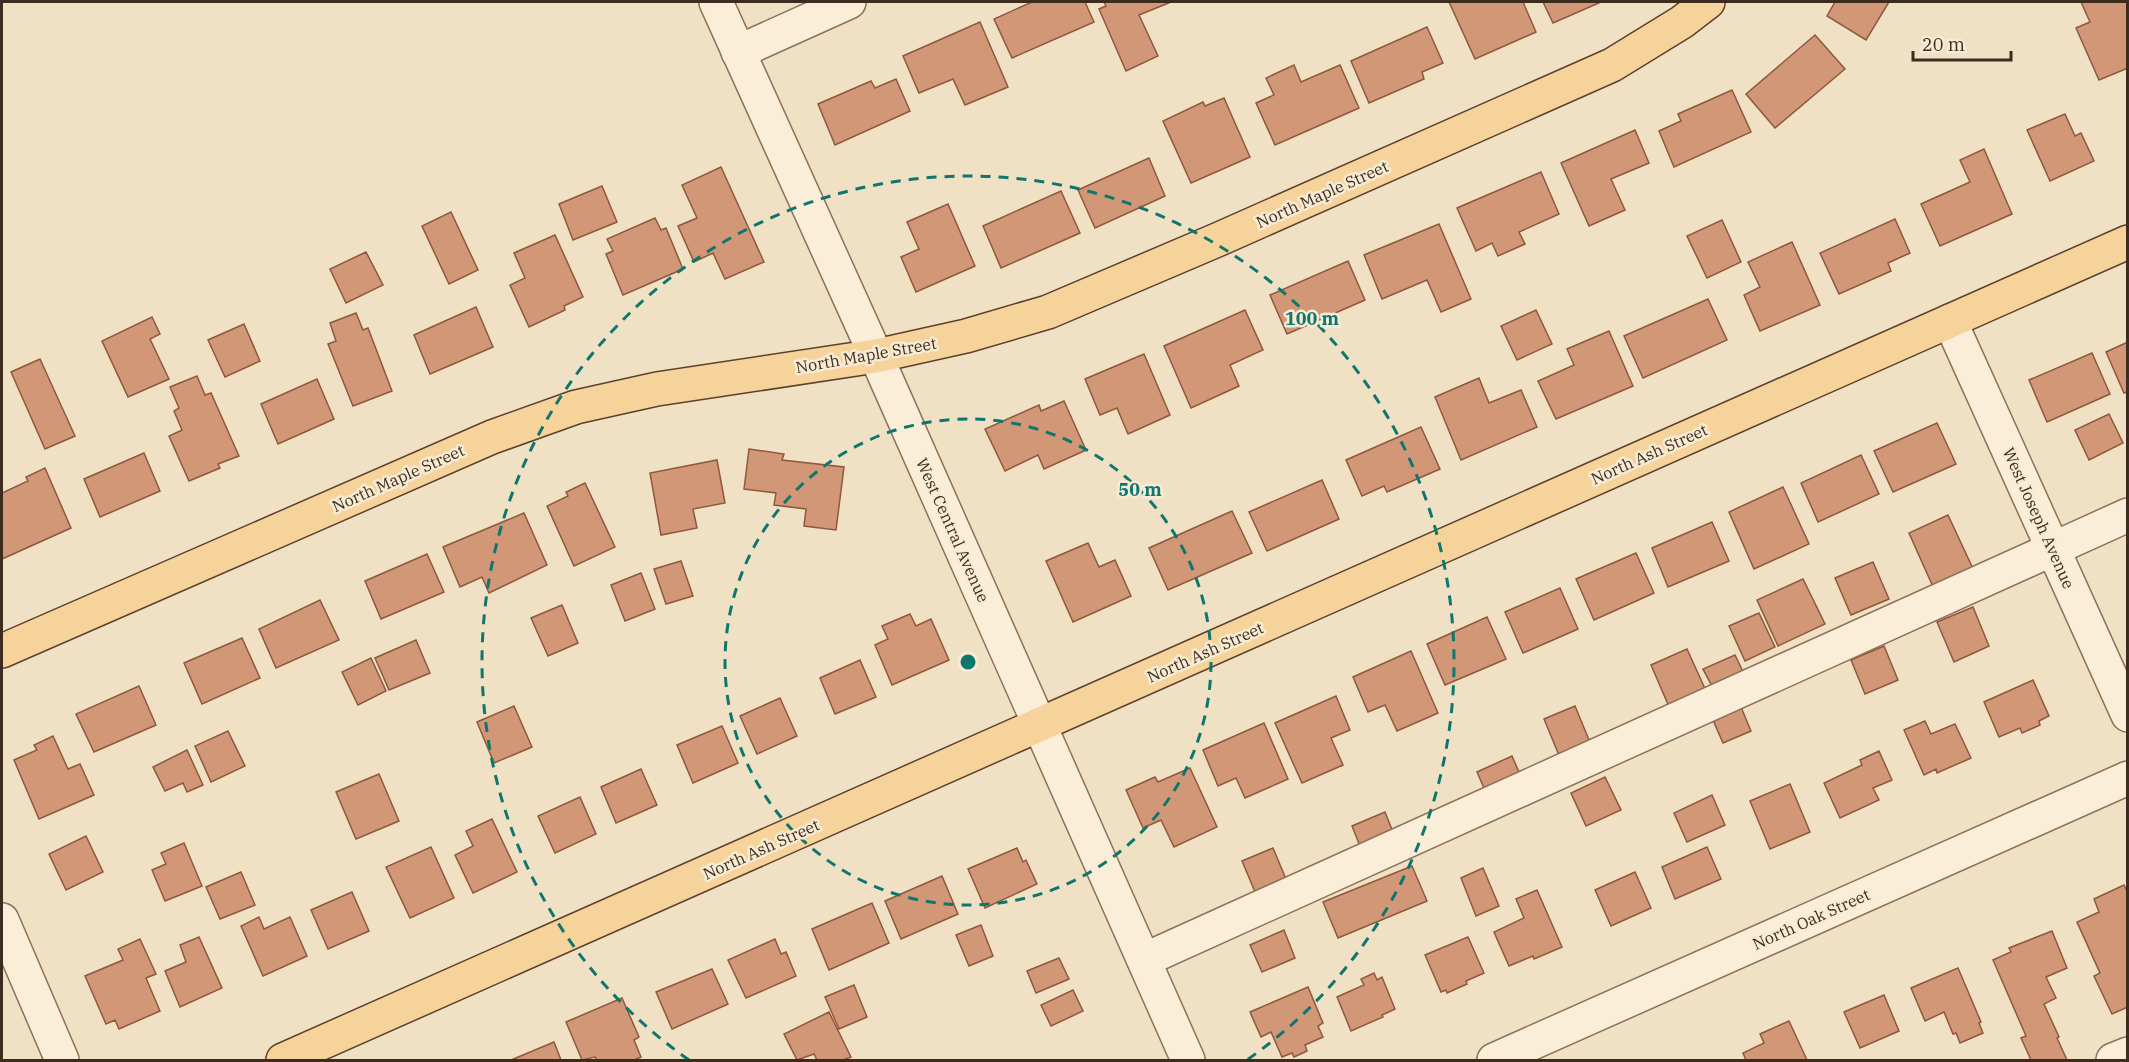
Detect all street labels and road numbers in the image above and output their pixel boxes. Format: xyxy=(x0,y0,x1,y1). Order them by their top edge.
street label: North Maple Street xyxy=(1253,156,1391,232)
street label: North Maple Street xyxy=(794,333,938,377)
street label: North Ash Street xyxy=(1588,419,1711,489)
street label: North Maple Street xyxy=(329,440,467,516)
street label: West Joseph Avenue xyxy=(1999,444,2079,592)
street label: West Central Avenue xyxy=(912,455,994,605)
street label: North Ash Street xyxy=(1144,617,1267,687)
street label: North Ash Street xyxy=(700,814,823,884)
street label: North Oak Street xyxy=(1749,884,1873,954)

